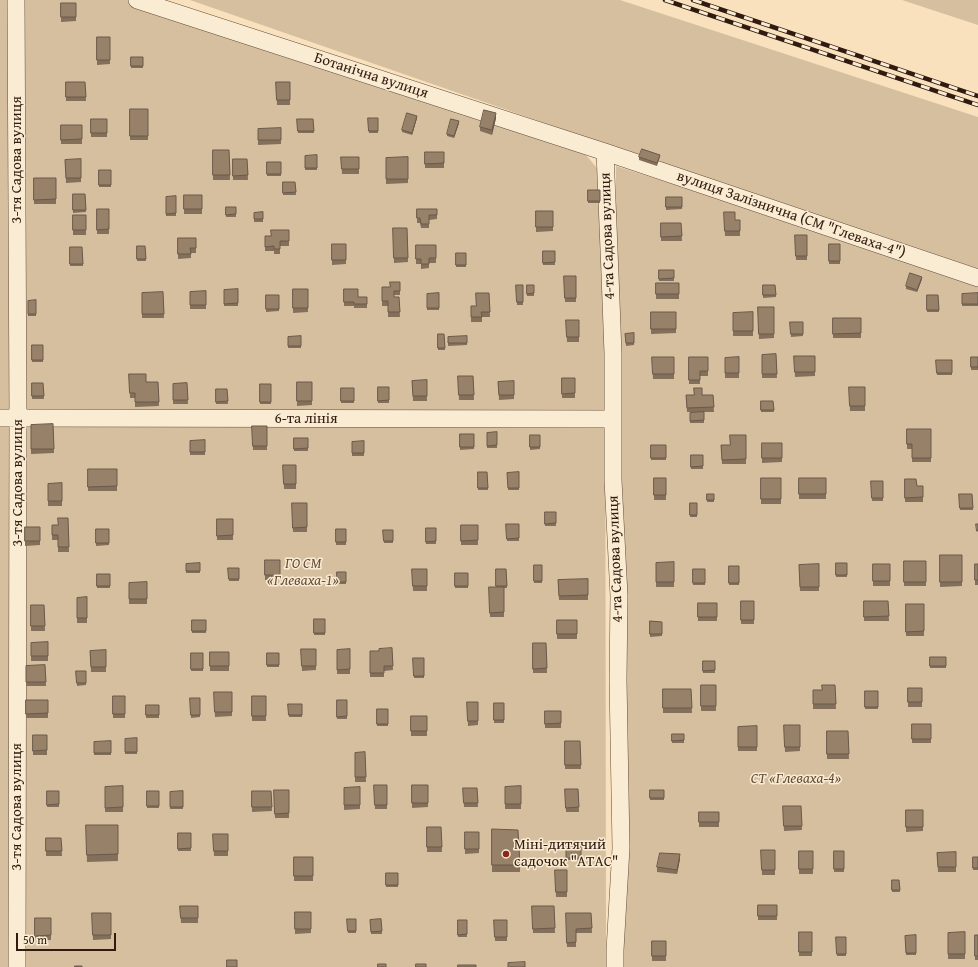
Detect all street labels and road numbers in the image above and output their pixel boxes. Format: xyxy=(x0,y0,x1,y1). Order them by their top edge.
street label: Ботанічна вулиця xyxy=(312,49,430,103)
street label: 3-тя Садова вулиця xyxy=(8,96,26,224)
street label: вулиця Залізнична (СМ "Глеваха-4") xyxy=(674,167,908,263)
street label: 4-та Садова вулиця xyxy=(597,172,619,300)
street label: 6-та лінія xyxy=(274,410,338,428)
street label: 3-тя Садова вулиця xyxy=(9,419,27,547)
street label: 4-та Садова вулиця xyxy=(605,495,627,623)
street label: 3-тя Садова вулиця xyxy=(8,743,26,871)

